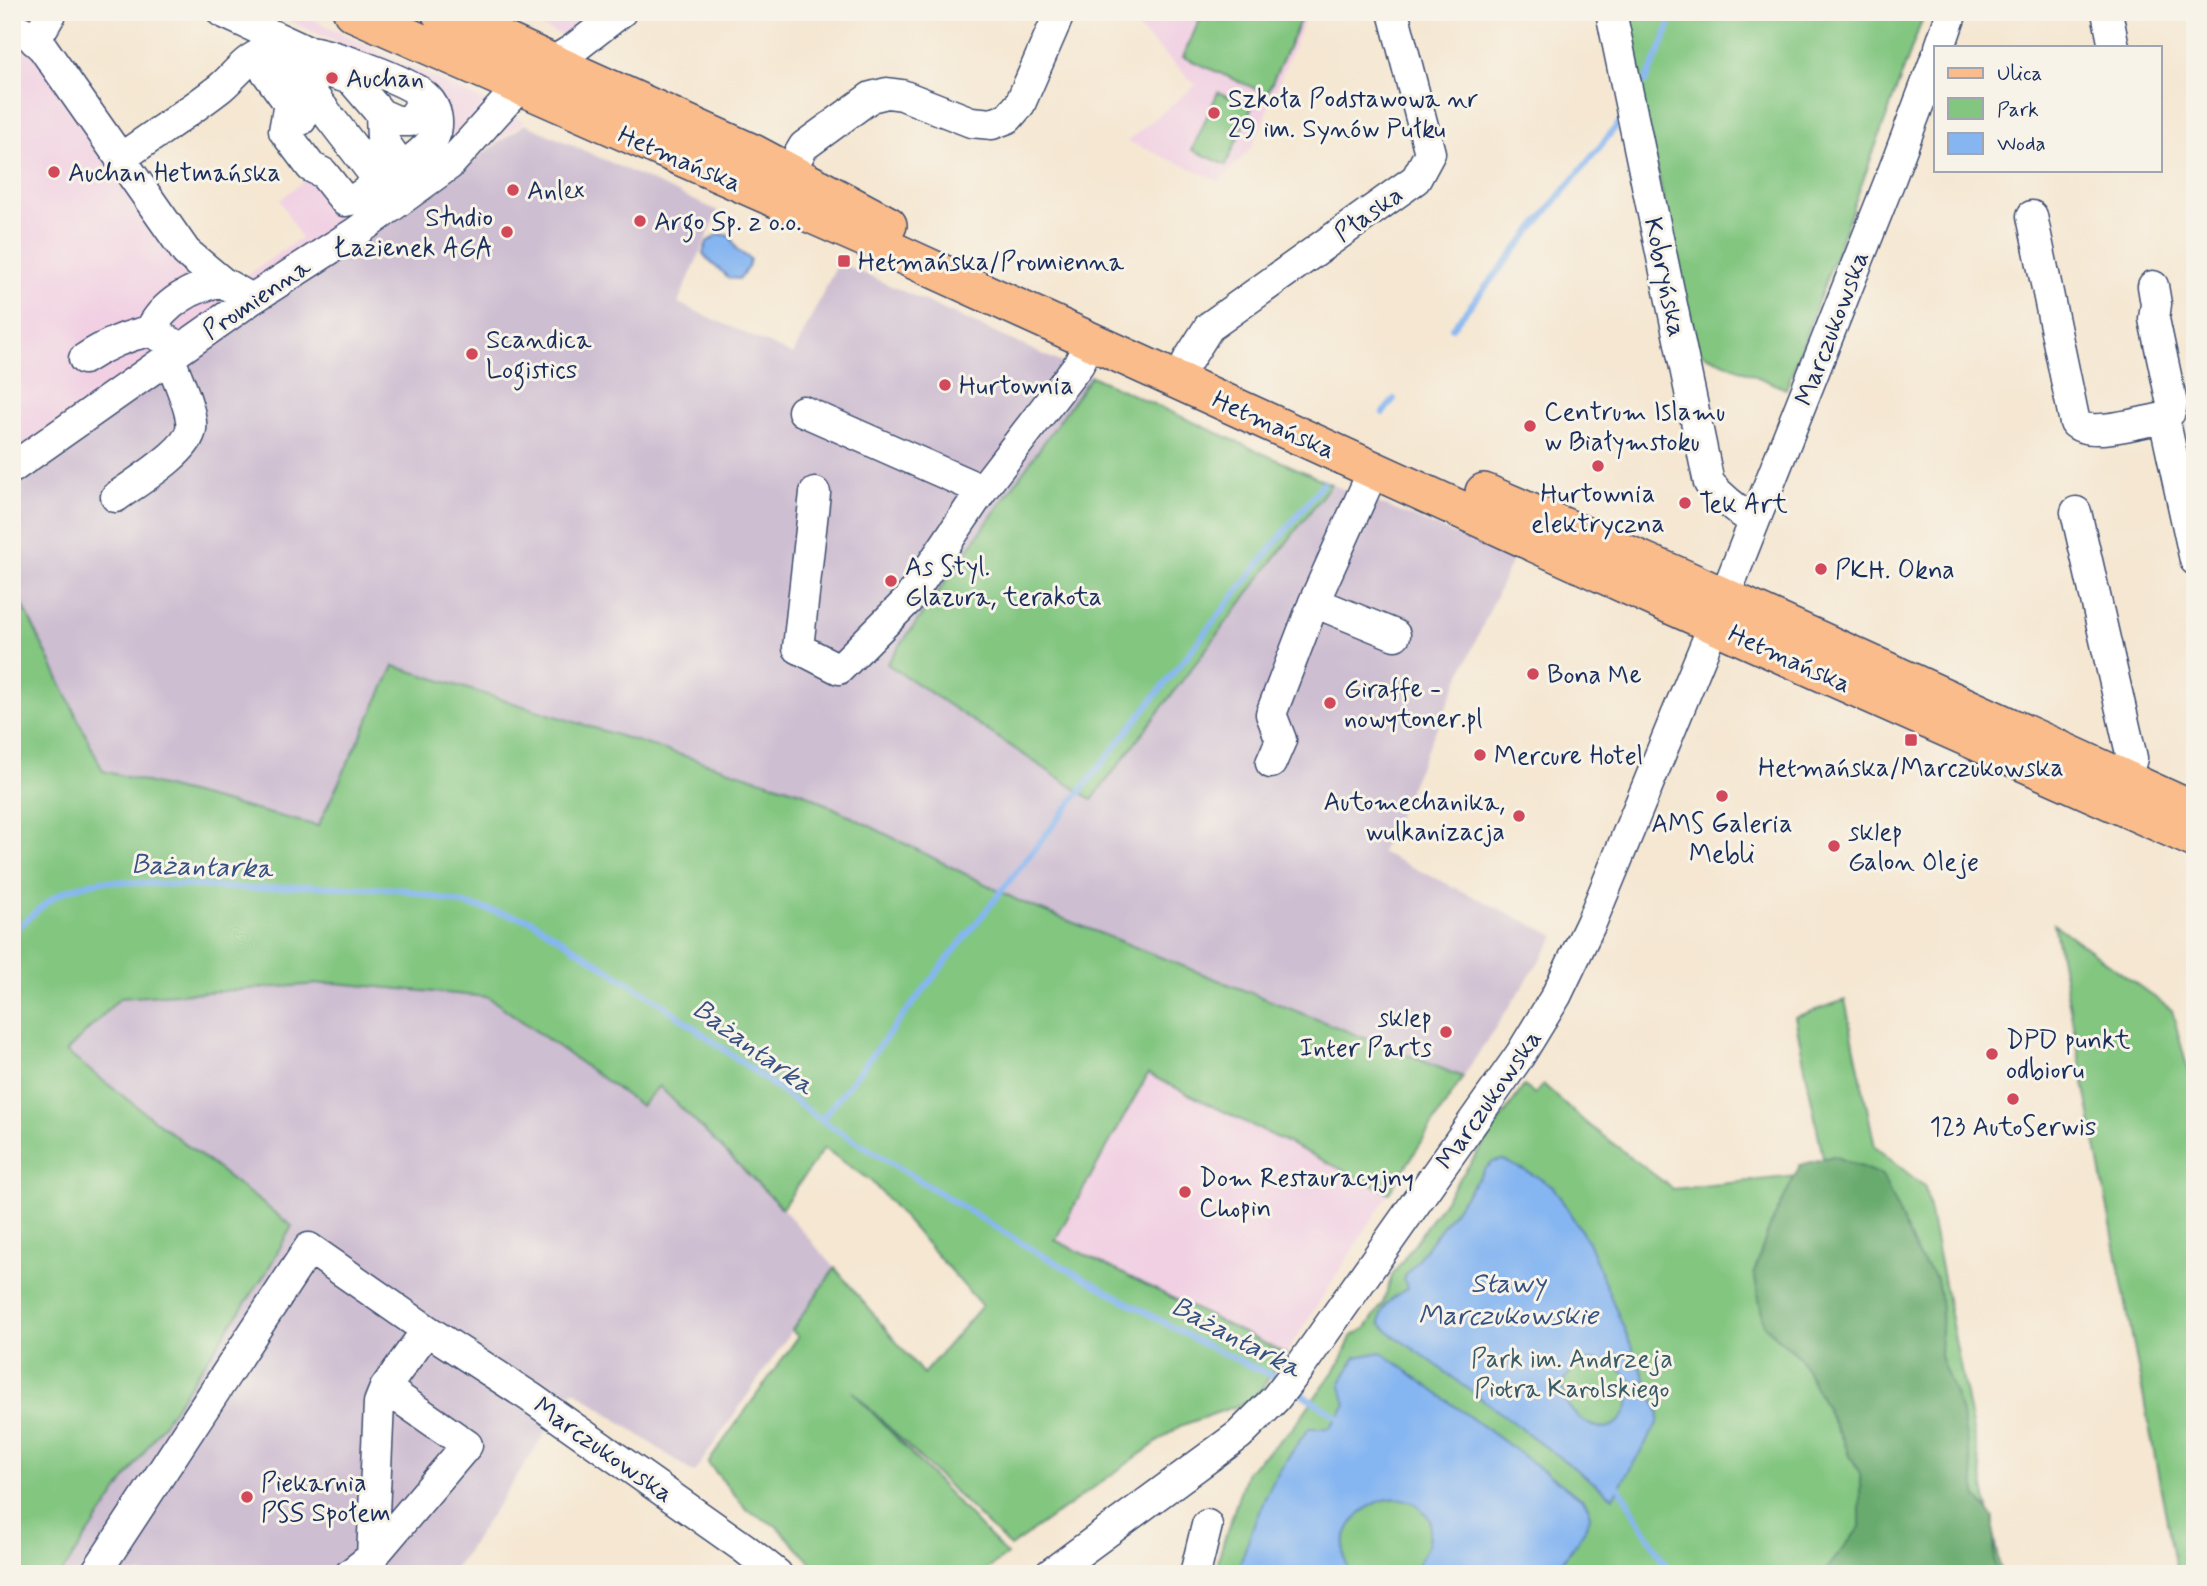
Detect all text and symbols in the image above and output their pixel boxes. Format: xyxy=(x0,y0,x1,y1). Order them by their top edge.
legend xyxy=(1934,46,2162,172)
text: Ulica xyxy=(1997,60,2042,88)
place label: Auchan xyxy=(346,63,424,97)
marker: Auchan xyxy=(324,70,340,86)
place label: Szkoła Podstawowa nr 29 im. Synów Pułku xyxy=(1228,83,1479,147)
text: Park xyxy=(1997,96,2039,124)
marker: Szkoła Podstawowa nr 29 im. Synów Pułku xyxy=(1206,105,1222,121)
street label: Hetmańska xyxy=(612,119,746,201)
text: Woda xyxy=(1997,130,2046,158)
place label: Auchan Hetmańska xyxy=(68,157,281,191)
marker: Auchan Hetmańska xyxy=(46,164,62,180)
place label: Anlex xyxy=(527,175,585,209)
street label: Płaska xyxy=(1328,179,1410,251)
marker: Anlex xyxy=(505,182,521,198)
place label: Studio Łazienek AGA xyxy=(334,202,493,266)
place label: Argo Sp. z o.o. xyxy=(654,206,802,243)
marker: Argo Sp. z o.o. xyxy=(632,213,648,229)
street label: Kobryńska xyxy=(1635,215,1693,340)
marker: Studio Łazienek AGA xyxy=(499,224,515,240)
place label: Hetmańska/Promienna xyxy=(858,246,1124,280)
street label: Marczukowska xyxy=(1788,246,1878,411)
street label: Promienna xyxy=(196,251,318,348)
marker: Hetmańska/Promienna xyxy=(836,253,852,269)
place label: Scandica Logistics xyxy=(486,324,592,391)
marker: Scandica Logistics xyxy=(464,346,480,362)
place label: Hurtownia xyxy=(959,370,1074,404)
marker: Hurtownia xyxy=(937,377,953,393)
street label: Hetmańska xyxy=(1206,384,1340,468)
place label: Centrum Islamu w Białymstoku xyxy=(1544,396,1725,460)
marker: Centrum Islamu w Białymstoku xyxy=(1522,418,1538,434)
marker: Hurtownia elektryczna xyxy=(1590,458,1606,474)
place label: Hurtownia elektryczna xyxy=(1531,478,1665,542)
place label: Tek Art xyxy=(1699,488,1788,522)
marker: Tek Art xyxy=(1677,495,1693,511)
place label: As Styl. Glazura, terakota xyxy=(905,551,1102,615)
place label: PKH. Okna xyxy=(1835,554,1955,588)
marker: PKH. Okna xyxy=(1813,561,1829,577)
marker: As Styl. Glazura, terakota xyxy=(883,573,899,589)
street label: Hetmańska xyxy=(1722,618,1856,702)
place label: Bona Me xyxy=(1547,659,1642,693)
marker: Bona Me xyxy=(1525,666,1541,682)
place label: Giraffe - nowytoner.pl xyxy=(1344,673,1483,737)
marker: Giraffe - nowytoner.pl xyxy=(1322,695,1338,711)
marker: Hetmańska/Marczukowska xyxy=(1903,732,1919,748)
place label: Mercure Hotel xyxy=(1494,740,1643,774)
marker: Mercure Hotel xyxy=(1472,747,1488,763)
place label: Hetmańska/Marczukowska xyxy=(1758,752,2064,786)
place label: Automechanika, wulkanizacja xyxy=(1324,786,1505,850)
marker: AMS Galeria Mebli xyxy=(1714,788,1730,804)
marker: Automechanika, wulkanizacja xyxy=(1511,808,1527,824)
place label: AMS Galeria Mebli xyxy=(1651,808,1793,872)
place label: sklep Galon Oleje xyxy=(1848,816,1979,880)
marker: sklep Galon Oleje xyxy=(1826,838,1842,854)
water label: Bażantarka xyxy=(130,847,275,889)
water label: Bażantarka xyxy=(684,991,822,1105)
place label: sklep Inter Parts xyxy=(1300,1002,1432,1066)
street label: Marczukowska xyxy=(1429,1024,1550,1177)
marker: sklep Inter Parts xyxy=(1438,1024,1454,1040)
place label: DPD punkt odbioru xyxy=(2006,1024,2130,1088)
marker: DPD punkt odbioru xyxy=(1984,1046,2000,1062)
marker: 123 AutoSerwis xyxy=(2005,1091,2021,1107)
place label: 123 AutoSerwis xyxy=(1930,1111,2096,1145)
place label: Dom Restauracyjny Chopin xyxy=(1199,1162,1414,1226)
marker: Dom Restauracyjny Chopin xyxy=(1177,1184,1193,1200)
water label: Stawy Marczukowskie xyxy=(1418,1266,1599,1335)
water label: Bażantarka xyxy=(1164,1289,1308,1388)
park label: Park im. Andrzeja Piotra Karolskiego xyxy=(1471,1343,1673,1407)
street label: Marczukowska xyxy=(526,1390,679,1511)
place label: Piekarnia PSS Społem xyxy=(261,1467,391,1531)
marker: Piekarnia PSS Społem xyxy=(239,1489,255,1505)

